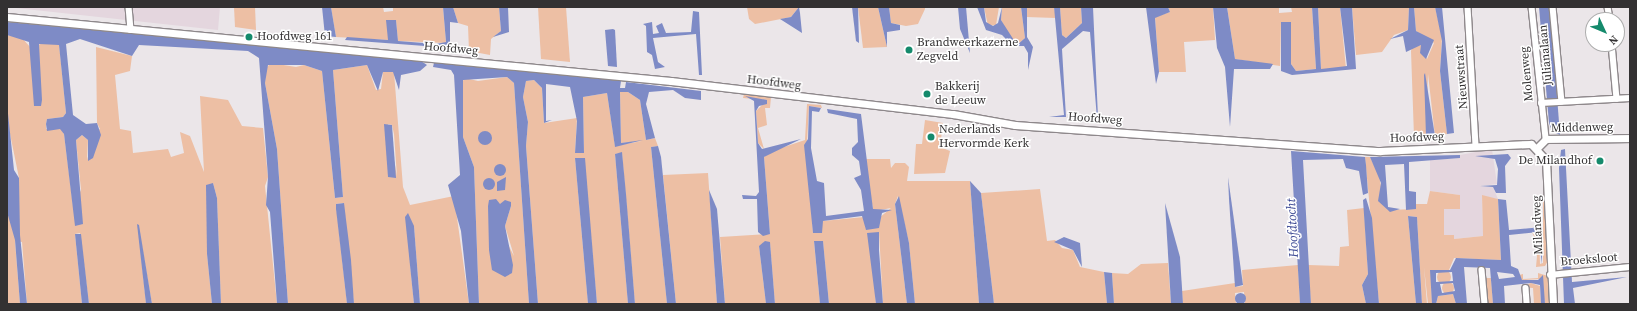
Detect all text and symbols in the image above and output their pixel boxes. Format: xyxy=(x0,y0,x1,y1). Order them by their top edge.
north arrow xyxy=(1585,12,1625,52)
street label: Julianalaan xyxy=(1536,24,1556,86)
place label: Hoofdweg 161 xyxy=(257,30,332,44)
marker: Hoofdweg 161 xyxy=(244,32,254,42)
text: N xyxy=(1605,32,1621,48)
place label: Brandweerkazerne Zegveld xyxy=(917,36,1018,64)
street label: Hoofdweg xyxy=(423,39,479,59)
street label: Nieuwstraat xyxy=(1453,44,1471,110)
marker: Brandweerkazerne Zegveld xyxy=(904,45,914,55)
street label: Molenweg xyxy=(1517,46,1537,102)
street label: Hoofdweg xyxy=(746,73,802,93)
place label: Bakkerij de Leeuw xyxy=(935,80,986,108)
marker: Bakkerij de Leeuw xyxy=(922,89,932,99)
street label: Hoofdweg xyxy=(1067,110,1123,128)
street label: Middenweg xyxy=(1551,120,1613,136)
place label: Nederlands Hervormde Kerk xyxy=(939,123,1029,151)
street label: Hoofdweg xyxy=(1390,130,1444,146)
marker: Nederlands Hervormde Kerk xyxy=(926,132,936,142)
place label: De Milandhof xyxy=(1519,154,1592,168)
marker: De Milandhof xyxy=(1595,156,1605,166)
street label: Milandweg xyxy=(1530,195,1546,255)
water label: Hoofdtocht xyxy=(1284,198,1302,258)
street label: Broeksloot xyxy=(1560,250,1618,270)

